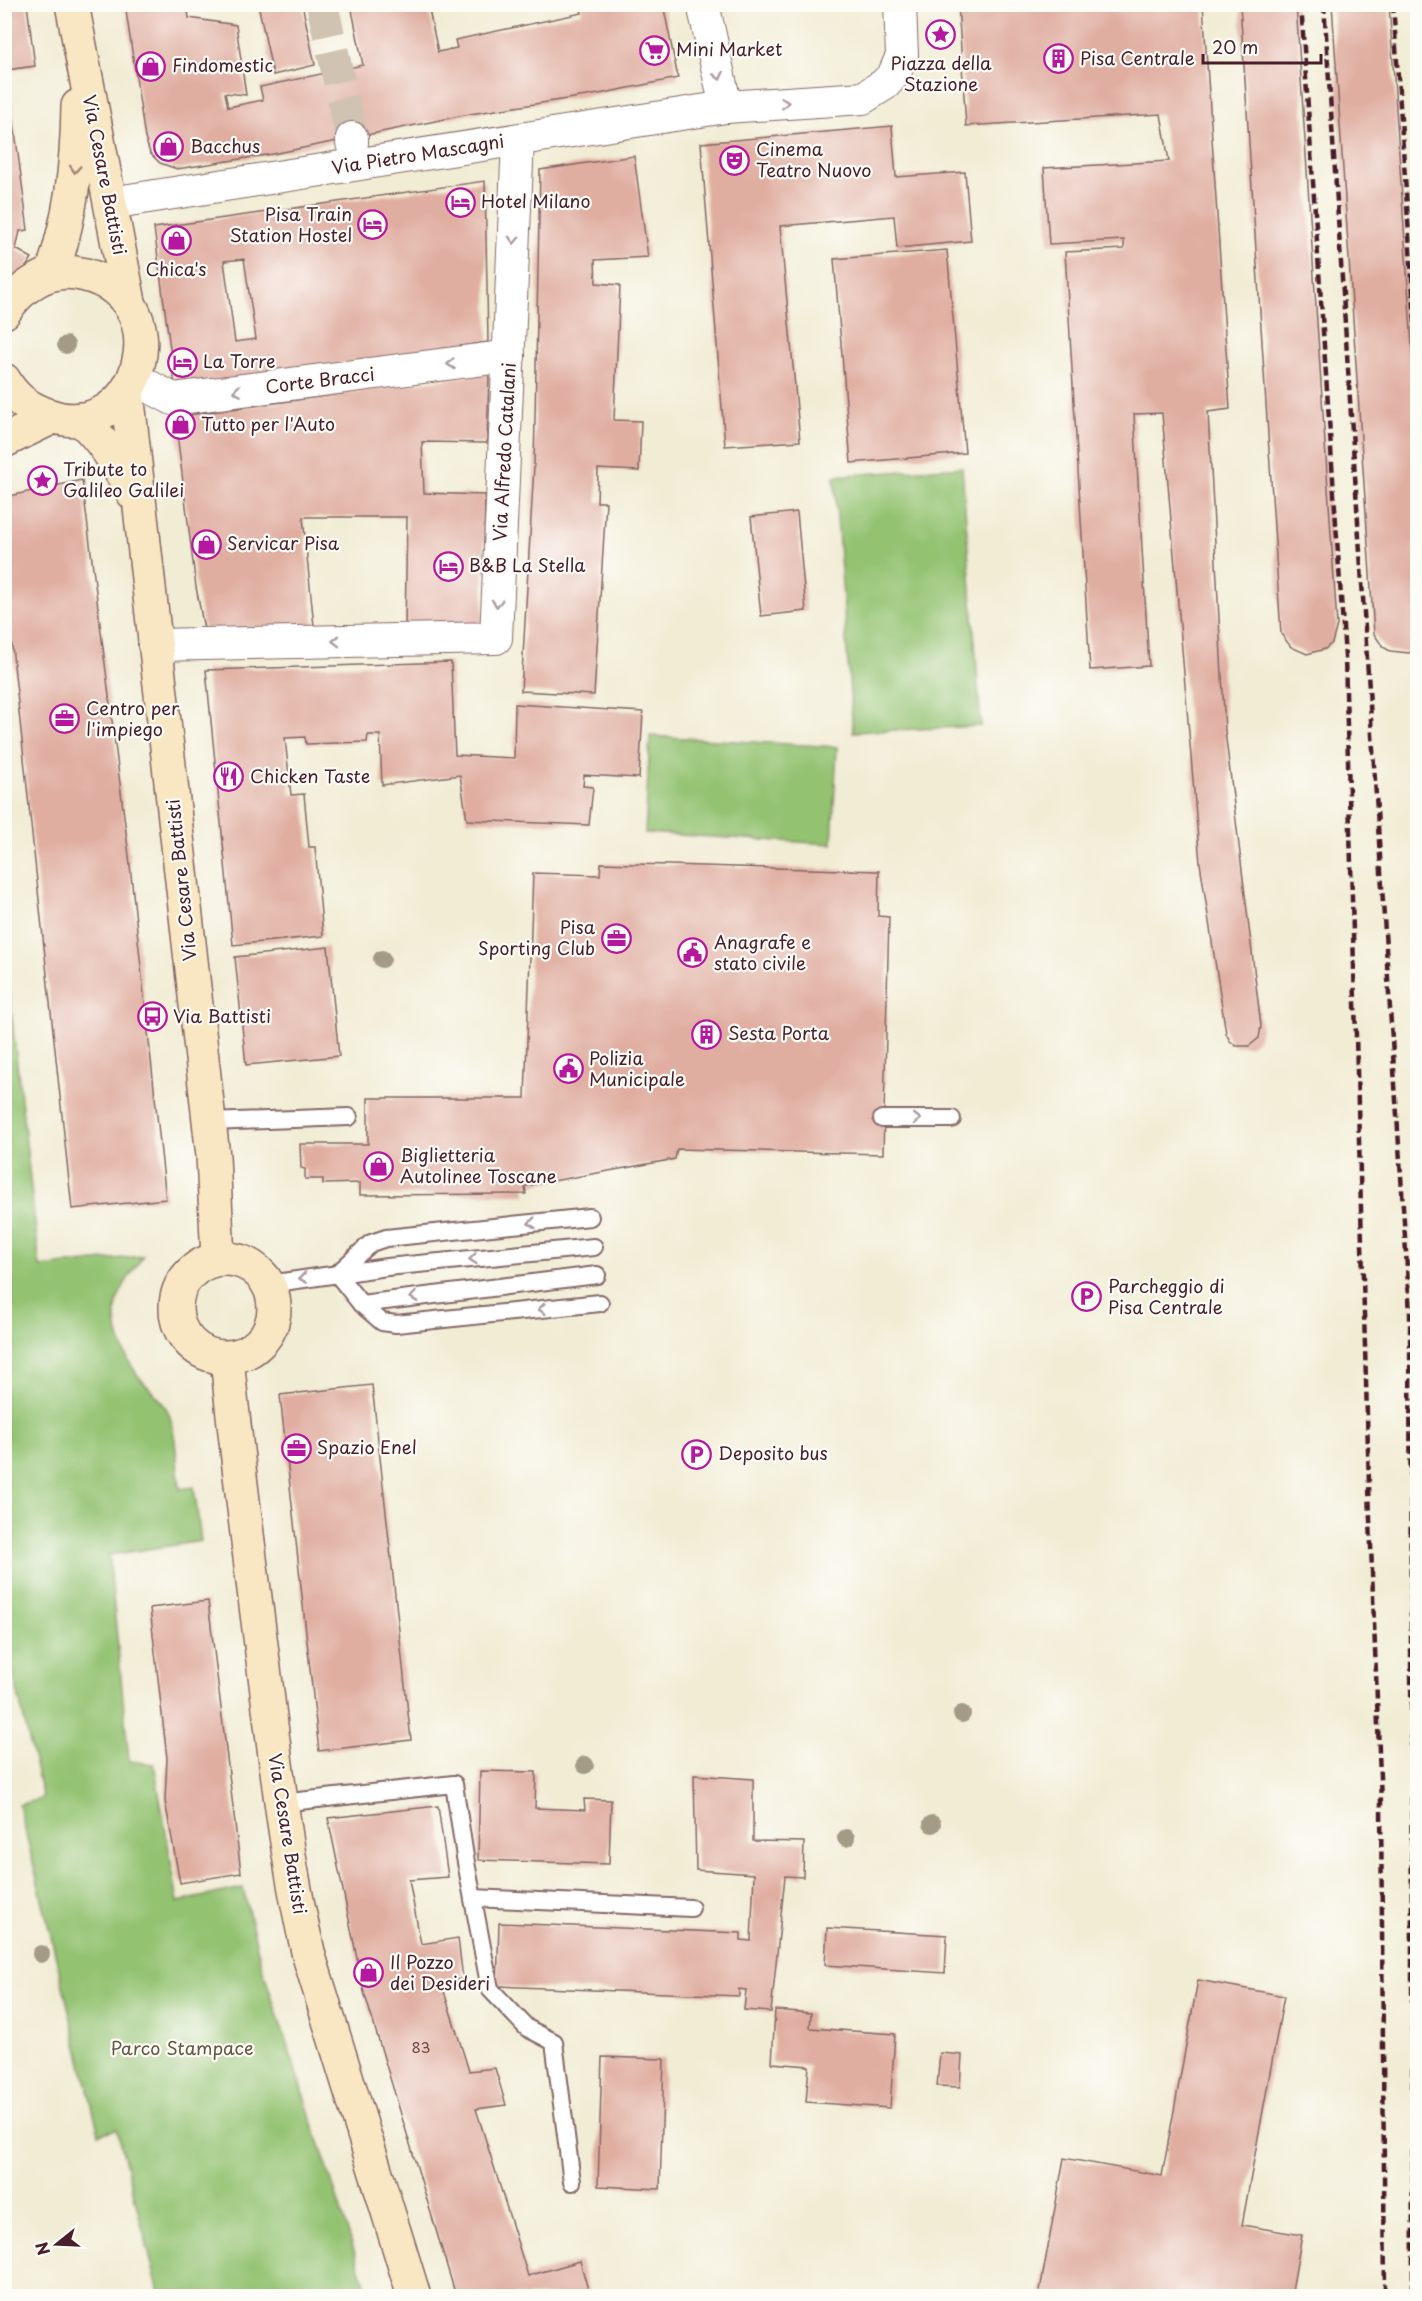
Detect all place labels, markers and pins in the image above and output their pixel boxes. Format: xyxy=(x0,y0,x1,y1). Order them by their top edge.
place icon: Piazza della Stazione xyxy=(925,19,957,51)
supermarket icon: Mini Market xyxy=(639,34,671,66)
place label: Mini Market xyxy=(676,35,782,62)
building icon: Pisa Centrale xyxy=(1043,43,1075,75)
place label: Pisa Centrale xyxy=(1080,44,1195,71)
place label: Piazza della Stazione xyxy=(891,49,992,97)
shop icon: Findomestic xyxy=(135,50,167,82)
place label: Findomestic xyxy=(172,51,273,78)
shop icon: Bacchus xyxy=(153,131,185,163)
place label: Bacchus xyxy=(190,132,260,159)
place label: Cinema Teatro Nuovo xyxy=(756,135,871,183)
theatre icon: Cinema Teatro Nuovo xyxy=(719,144,751,176)
hotel icon: Hotel Milano xyxy=(444,186,476,218)
place label: Hotel Milano xyxy=(481,187,590,214)
place label: Pisa Train Station Hostel xyxy=(230,200,352,248)
hotel icon: Pisa Train Station Hostel xyxy=(357,209,389,241)
shop icon: Chica's xyxy=(160,225,192,257)
place label: Chica's xyxy=(145,255,207,282)
hotel icon: La Torre xyxy=(166,346,198,378)
place label: La Torre xyxy=(203,347,276,374)
shop icon: Tutto per l'Auto xyxy=(164,409,196,441)
place label: Tutto per l'Auto xyxy=(201,410,335,437)
place label: Tribute to Galileo Galilei xyxy=(63,455,184,503)
place icon: Tribute to Galileo Galilei xyxy=(26,464,58,496)
shop icon: Servicar Pisa xyxy=(190,528,222,560)
place label: Servicar Pisa xyxy=(227,529,340,556)
hotel icon: B&B La Stella xyxy=(432,550,464,582)
place label: B&B La Stella xyxy=(469,551,586,578)
place label: Centro per l'impiego xyxy=(86,694,180,742)
office icon: Centro per l'impiego xyxy=(49,703,81,735)
restaurant icon: Chicken Taste xyxy=(213,761,245,793)
place label: Chicken Taste xyxy=(250,762,370,789)
place label: Pisa Sporting Club xyxy=(478,913,596,961)
office icon: Pisa Sporting Club xyxy=(600,922,632,954)
place label: Anagrafe e stato civile xyxy=(714,928,811,976)
public building icon: Anagrafe e stato civile xyxy=(677,937,709,969)
bus stop icon: Via Battisti xyxy=(136,1001,168,1033)
place label: Via Battisti xyxy=(173,1002,271,1029)
building icon: Sesta Porta xyxy=(691,1018,723,1050)
place label: Sesta Porta xyxy=(728,1019,830,1046)
place label: Polizia Municipale xyxy=(589,1044,685,1092)
public building icon: Polizia Municipale xyxy=(552,1053,584,1085)
place label: Biglietteria Autolinee Toscane xyxy=(400,1141,557,1189)
shop icon: Biglietteria Autolinee Toscane xyxy=(363,1150,395,1182)
place label: Parcheggio di Pisa Centrale xyxy=(1108,1272,1225,1320)
parking icon: Parcheggio di Pisa Centrale xyxy=(1071,1281,1103,1313)
office icon: Spazio Enel xyxy=(280,1432,312,1464)
place label: Spazio Enel xyxy=(317,1433,417,1460)
parking icon: Deposito bus xyxy=(681,1438,713,1470)
place label: Deposito bus xyxy=(718,1439,828,1466)
place label: Il Pozzo dei Desideri xyxy=(390,1948,490,1996)
shop icon: Il Pozzo dei Desideri xyxy=(353,1957,385,1989)

